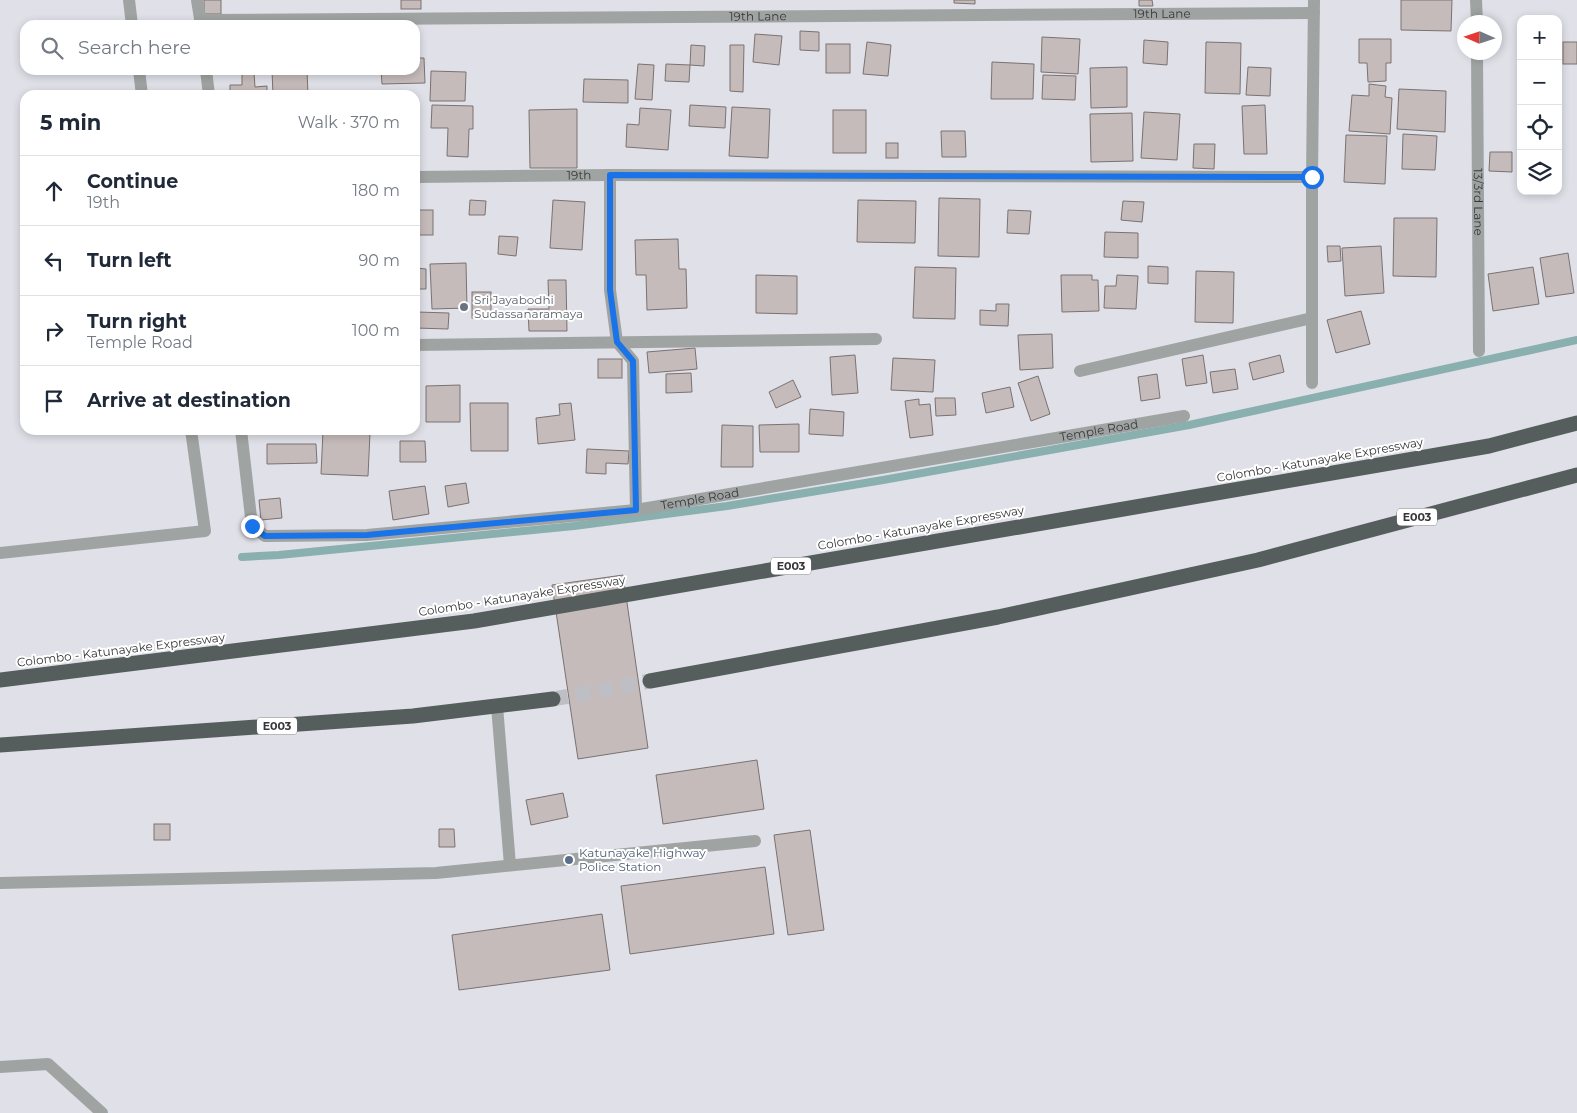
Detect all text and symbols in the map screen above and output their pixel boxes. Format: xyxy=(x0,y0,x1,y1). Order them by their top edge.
street label: 19th Lane xyxy=(1133,6,1191,21)
street label: 19th Lane xyxy=(729,8,787,24)
north arrow xyxy=(1457,15,1502,60)
map controls xyxy=(1517,15,1562,195)
button: + xyxy=(1517,15,1562,60)
search box xyxy=(20,20,420,75)
icon: search xyxy=(38,34,66,62)
text: Search here xyxy=(78,36,191,59)
button: − xyxy=(1517,60,1562,105)
button: locate xyxy=(1517,105,1562,150)
text: 5 min xyxy=(40,110,101,135)
text: Walk · 370 m xyxy=(298,113,400,132)
button: layers xyxy=(1517,150,1562,195)
route start xyxy=(1301,166,1324,189)
street label: 19th xyxy=(567,167,591,182)
street label: 13/3rd Lane xyxy=(1471,168,1486,236)
text: Continue xyxy=(87,170,178,193)
icon: ahead xyxy=(40,177,68,205)
text: 180 m xyxy=(352,181,400,200)
text: 19th xyxy=(87,193,120,212)
icon: left xyxy=(40,247,68,275)
text: Turn left xyxy=(87,249,172,272)
text: 90 m xyxy=(358,251,400,270)
place label: Sri Jayabodhi Sudassanaramaya xyxy=(474,292,583,321)
marker: Sri Jayabodhi Sudassanaramaya xyxy=(458,301,470,313)
text: Turn right xyxy=(87,310,187,333)
icon: right xyxy=(40,317,68,345)
text: 100 m xyxy=(352,321,400,340)
text: Temple Road xyxy=(87,333,193,352)
icon: arrive xyxy=(40,387,68,415)
text: Arrive at destination xyxy=(87,389,291,412)
street label: Temple Road xyxy=(1059,416,1139,444)
street label: Colombo - Katunayake Expressway xyxy=(1216,434,1425,485)
street label: Temple Road xyxy=(659,484,740,513)
street label: Colombo - Katunayake Expressway xyxy=(817,502,1026,553)
road number: E003 xyxy=(1397,508,1437,526)
route end xyxy=(241,515,264,538)
road number: E003 xyxy=(771,558,811,574)
street label: Colombo - Katunayake Expressway xyxy=(417,572,627,619)
street label: Colombo - Katunayake Expressway xyxy=(16,629,226,670)
road number: E003 xyxy=(257,718,297,734)
place label: Katunayake Highway Police Station xyxy=(579,845,706,874)
marker: Katunayake Highway Police Station xyxy=(563,854,575,866)

